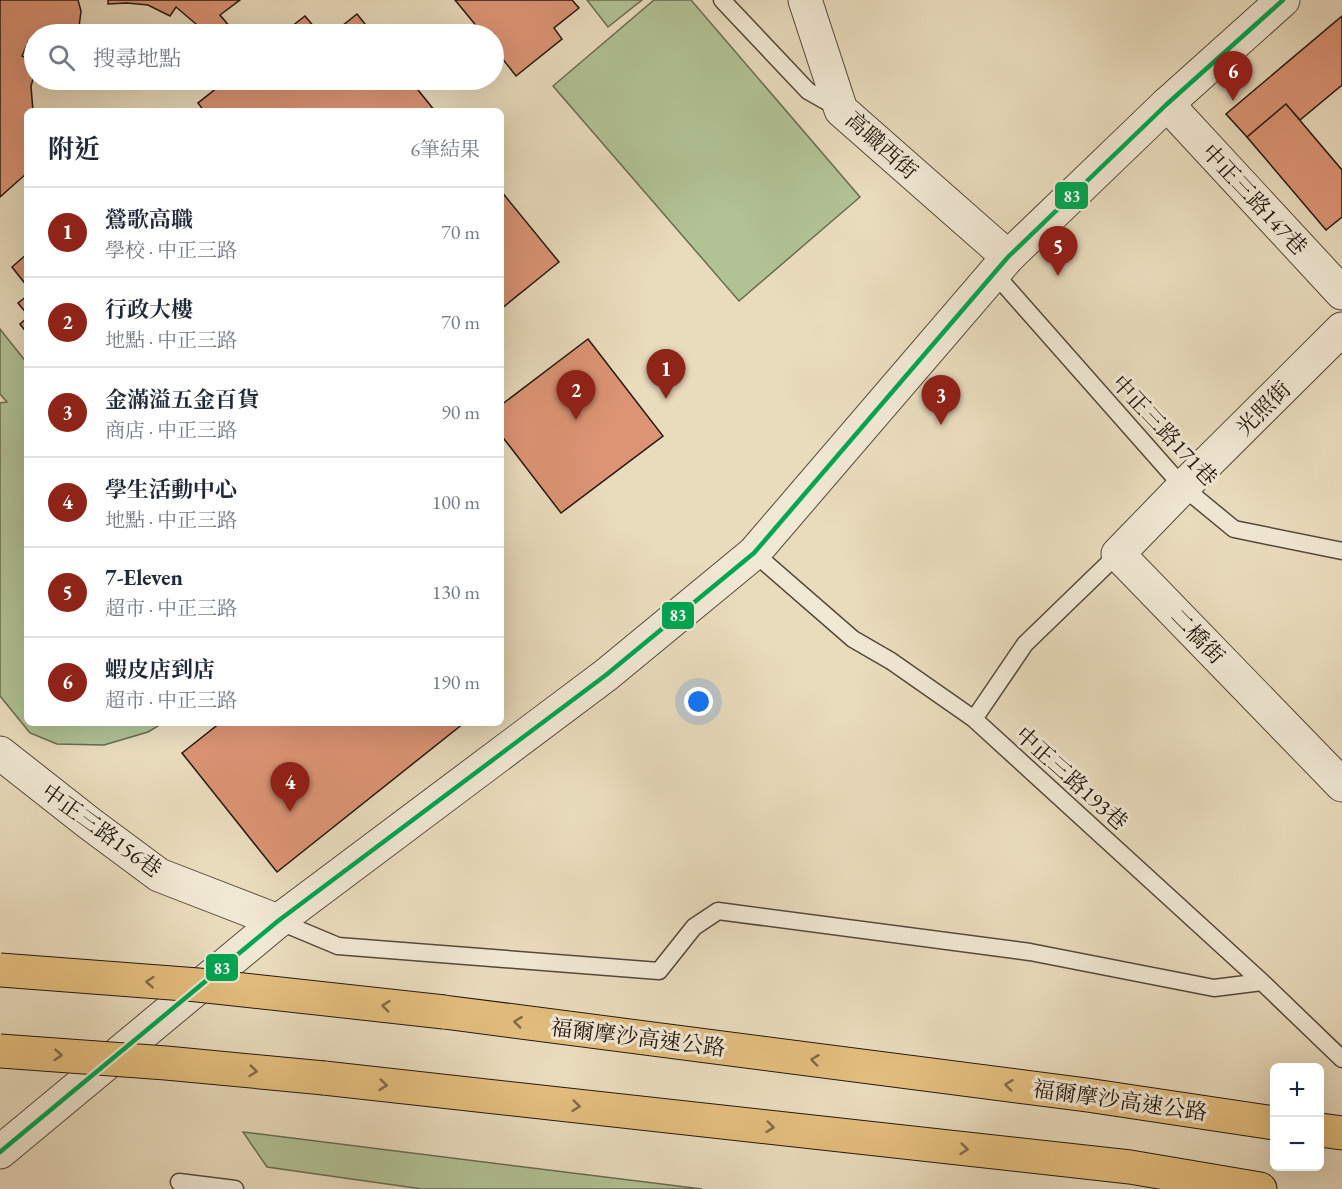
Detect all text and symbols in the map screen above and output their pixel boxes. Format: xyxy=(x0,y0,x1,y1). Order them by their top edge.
search box xyxy=(24,24,504,90)
icon: search xyxy=(45,41,78,74)
text: 搜尋地點 xyxy=(93,44,181,73)
pin: 6 xyxy=(1214,51,1252,101)
street label: 高職西街 xyxy=(839,105,924,186)
text: 附近 xyxy=(48,132,100,166)
text: 6筆結果 xyxy=(410,136,480,162)
street label: 中正三路147巷 xyxy=(1196,138,1314,261)
line badge: 83 xyxy=(1054,181,1089,210)
text: 83 xyxy=(1064,186,1080,207)
text: 鶯歌高職 xyxy=(105,205,193,234)
text: 1 xyxy=(62,219,73,245)
text: 70 m xyxy=(441,219,480,245)
pin: 5 xyxy=(1038,226,1078,276)
text: 學校 · 中正三路 xyxy=(105,237,237,263)
text: 行政大樓 xyxy=(105,295,193,324)
text: 2 xyxy=(62,309,73,335)
text: 70 m xyxy=(441,309,480,335)
text: 地點 · 中正三路 xyxy=(105,327,237,353)
pin: 1 xyxy=(646,350,686,399)
street label: 中正三路171巷 xyxy=(1106,369,1224,492)
pin: 2 xyxy=(556,370,596,420)
street label: 光照街 xyxy=(1230,375,1297,442)
pin: 3 xyxy=(922,376,960,425)
text: 金滿溢五金百貨 xyxy=(105,385,259,414)
text: 3 xyxy=(62,399,73,425)
text: 90 m xyxy=(441,399,480,425)
text: 商店 · 中正三路 xyxy=(105,417,237,443)
text: 學生活動中心 xyxy=(105,475,237,504)
text: 4 xyxy=(62,489,73,515)
text: 100 m xyxy=(432,489,480,515)
text: 地點 · 中正三路 xyxy=(105,507,237,533)
text: 7-Eleven xyxy=(105,563,183,592)
text: 5 xyxy=(62,579,73,605)
text: 130 m xyxy=(432,579,480,605)
text: 超市 · 中正三路 xyxy=(105,595,237,621)
line badge: 83 xyxy=(661,601,695,630)
street label: 二橋街 xyxy=(1164,603,1231,670)
text: 83 xyxy=(670,605,686,626)
text: 蝦皮店到店 xyxy=(105,655,215,684)
text: 6 xyxy=(62,669,73,695)
text: 190 m xyxy=(432,669,480,695)
text: 超市 · 中正三路 xyxy=(105,687,237,713)
your location xyxy=(684,687,713,716)
street label: 中正三路193巷 xyxy=(1009,720,1134,837)
pin: 4 xyxy=(270,762,310,812)
street label: 中正三路156巷 xyxy=(36,777,168,884)
line badge: 83 xyxy=(205,953,239,982)
text: 83 xyxy=(214,958,230,979)
one-way arrow xyxy=(146,975,155,988)
one-way arrow xyxy=(382,1000,391,1013)
street label: 福爾摩沙高速公路 xyxy=(549,1012,727,1063)
one-way arrow xyxy=(513,1016,522,1028)
one-way arrow xyxy=(54,1048,63,1061)
one-way arrow xyxy=(811,1054,820,1067)
map controls xyxy=(1270,1063,1324,1171)
button: + xyxy=(1270,1063,1324,1117)
one-way arrow xyxy=(248,1064,257,1077)
street label: 福爾摩沙高速公路 xyxy=(1031,1074,1209,1127)
one-way arrow xyxy=(378,1078,387,1091)
one-way arrow xyxy=(1004,1079,1013,1091)
one-way arrow xyxy=(572,1099,581,1112)
button: − xyxy=(1270,1117,1324,1171)
one-way arrow xyxy=(766,1121,775,1133)
one-way arrow xyxy=(959,1142,969,1155)

